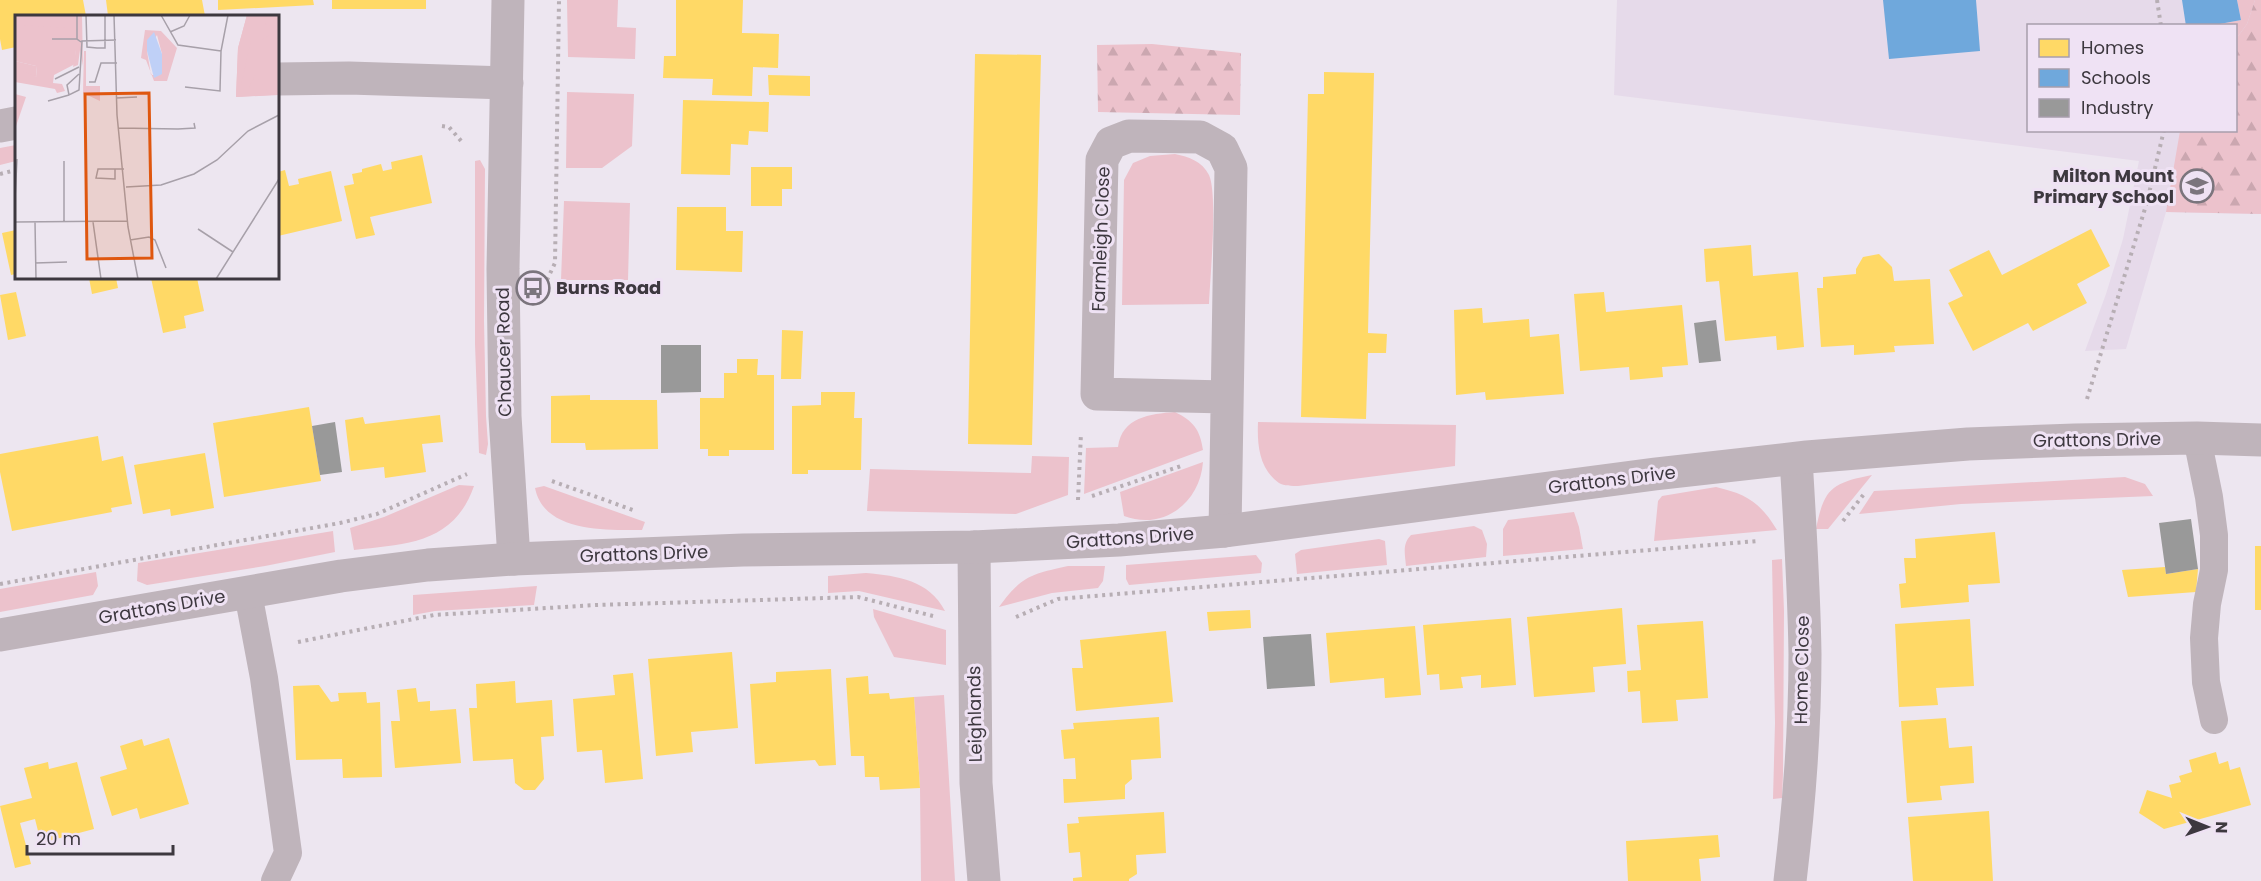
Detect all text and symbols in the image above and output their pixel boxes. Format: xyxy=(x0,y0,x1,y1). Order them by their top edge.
inset map xyxy=(15,15,279,279)
legend xyxy=(2027,24,2237,132)
text: Homes xyxy=(2081,35,2144,60)
text: Schools xyxy=(2081,65,2151,90)
text: Industry xyxy=(2081,95,2153,120)
place label: Milton Mount Primary School xyxy=(2033,163,2174,209)
street label: Farmleigh Close xyxy=(1085,166,1116,312)
school or university icon: Milton Mount Primary School xyxy=(2179,168,2215,204)
bus stop icon: Burns Road xyxy=(515,270,551,306)
place label: Burns Road xyxy=(556,275,661,300)
street label: Chaucer Road xyxy=(490,287,517,417)
street label: Grattons Drive xyxy=(2033,426,2161,453)
street label: Grattons Drive xyxy=(1547,459,1677,500)
street label: Grattons Drive xyxy=(1065,521,1195,554)
street label: Grattons Drive xyxy=(579,539,709,568)
street label: Grattons Drive xyxy=(97,583,227,630)
street label: Home Close xyxy=(1788,615,1815,725)
street label: Leighlands xyxy=(961,665,988,763)
north arrow xyxy=(2177,797,2237,857)
scale bar xyxy=(27,818,172,856)
text: N xyxy=(2210,821,2233,833)
text: 20 m xyxy=(36,826,81,851)

